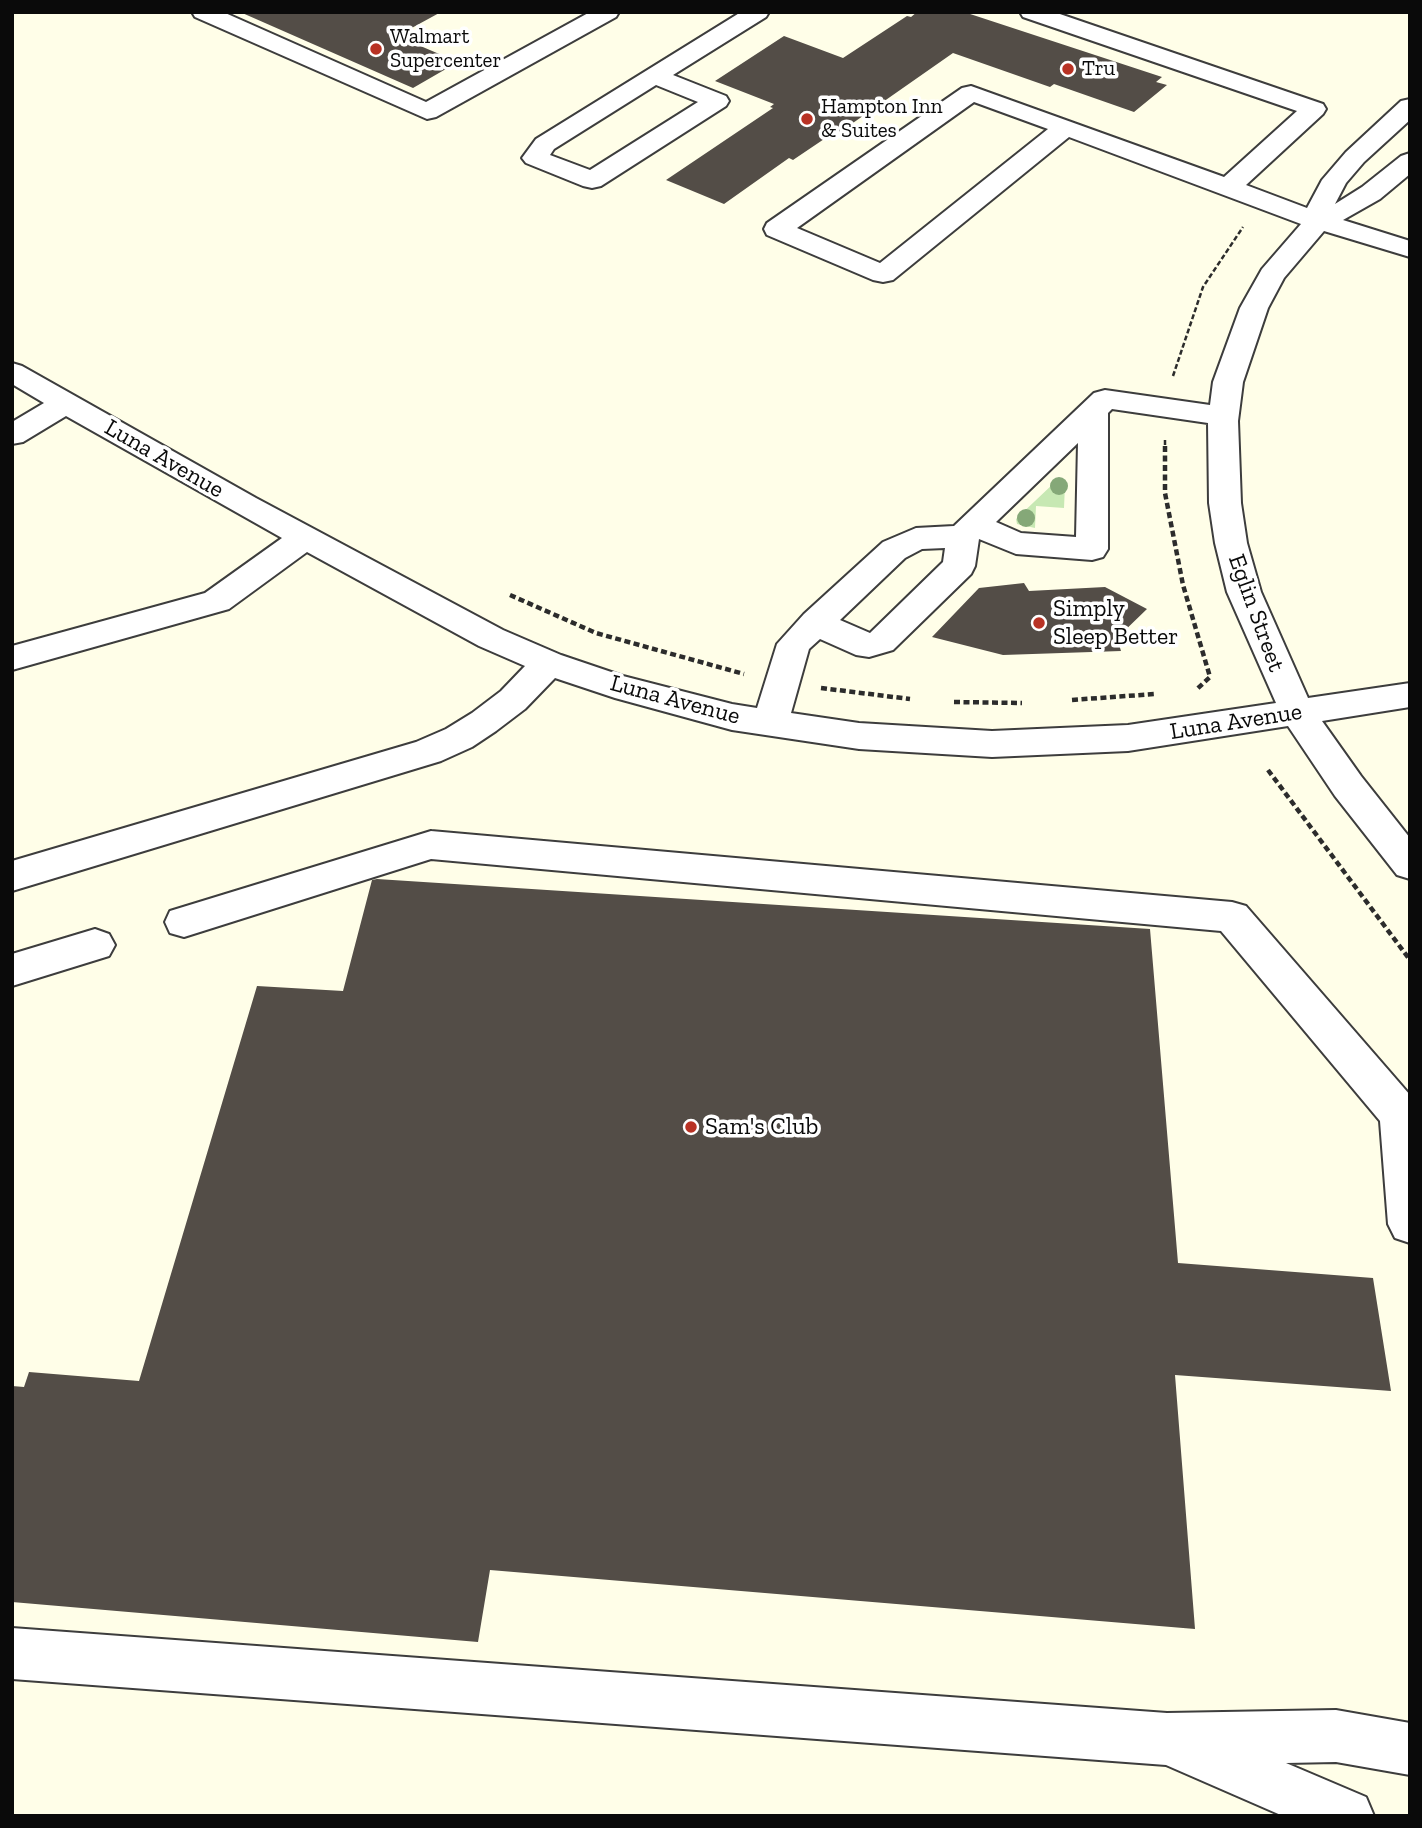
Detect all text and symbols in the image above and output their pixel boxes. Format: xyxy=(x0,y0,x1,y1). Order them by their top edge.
place label: Walmart Supercenter xyxy=(390,24,501,74)
marker: Walmart Supercenter xyxy=(368,41,384,57)
place label: Tru xyxy=(1082,56,1115,82)
marker: Tru xyxy=(1060,61,1076,77)
place label: Hampton Inn & Suites xyxy=(821,94,943,144)
marker: Hampton Inn & Suites xyxy=(799,111,815,127)
street label: Luna Avenue xyxy=(99,413,229,505)
street label: Eglin Street xyxy=(1221,550,1291,676)
place label: Simply Sleep Better xyxy=(1053,595,1178,651)
marker: Simply Sleep Better xyxy=(1031,615,1047,631)
street label: Luna Avenue xyxy=(607,669,743,731)
street label: Luna Avenue xyxy=(1168,697,1304,747)
place label: Sam's Club xyxy=(705,1113,818,1141)
marker: Sam's Club xyxy=(683,1119,699,1135)

